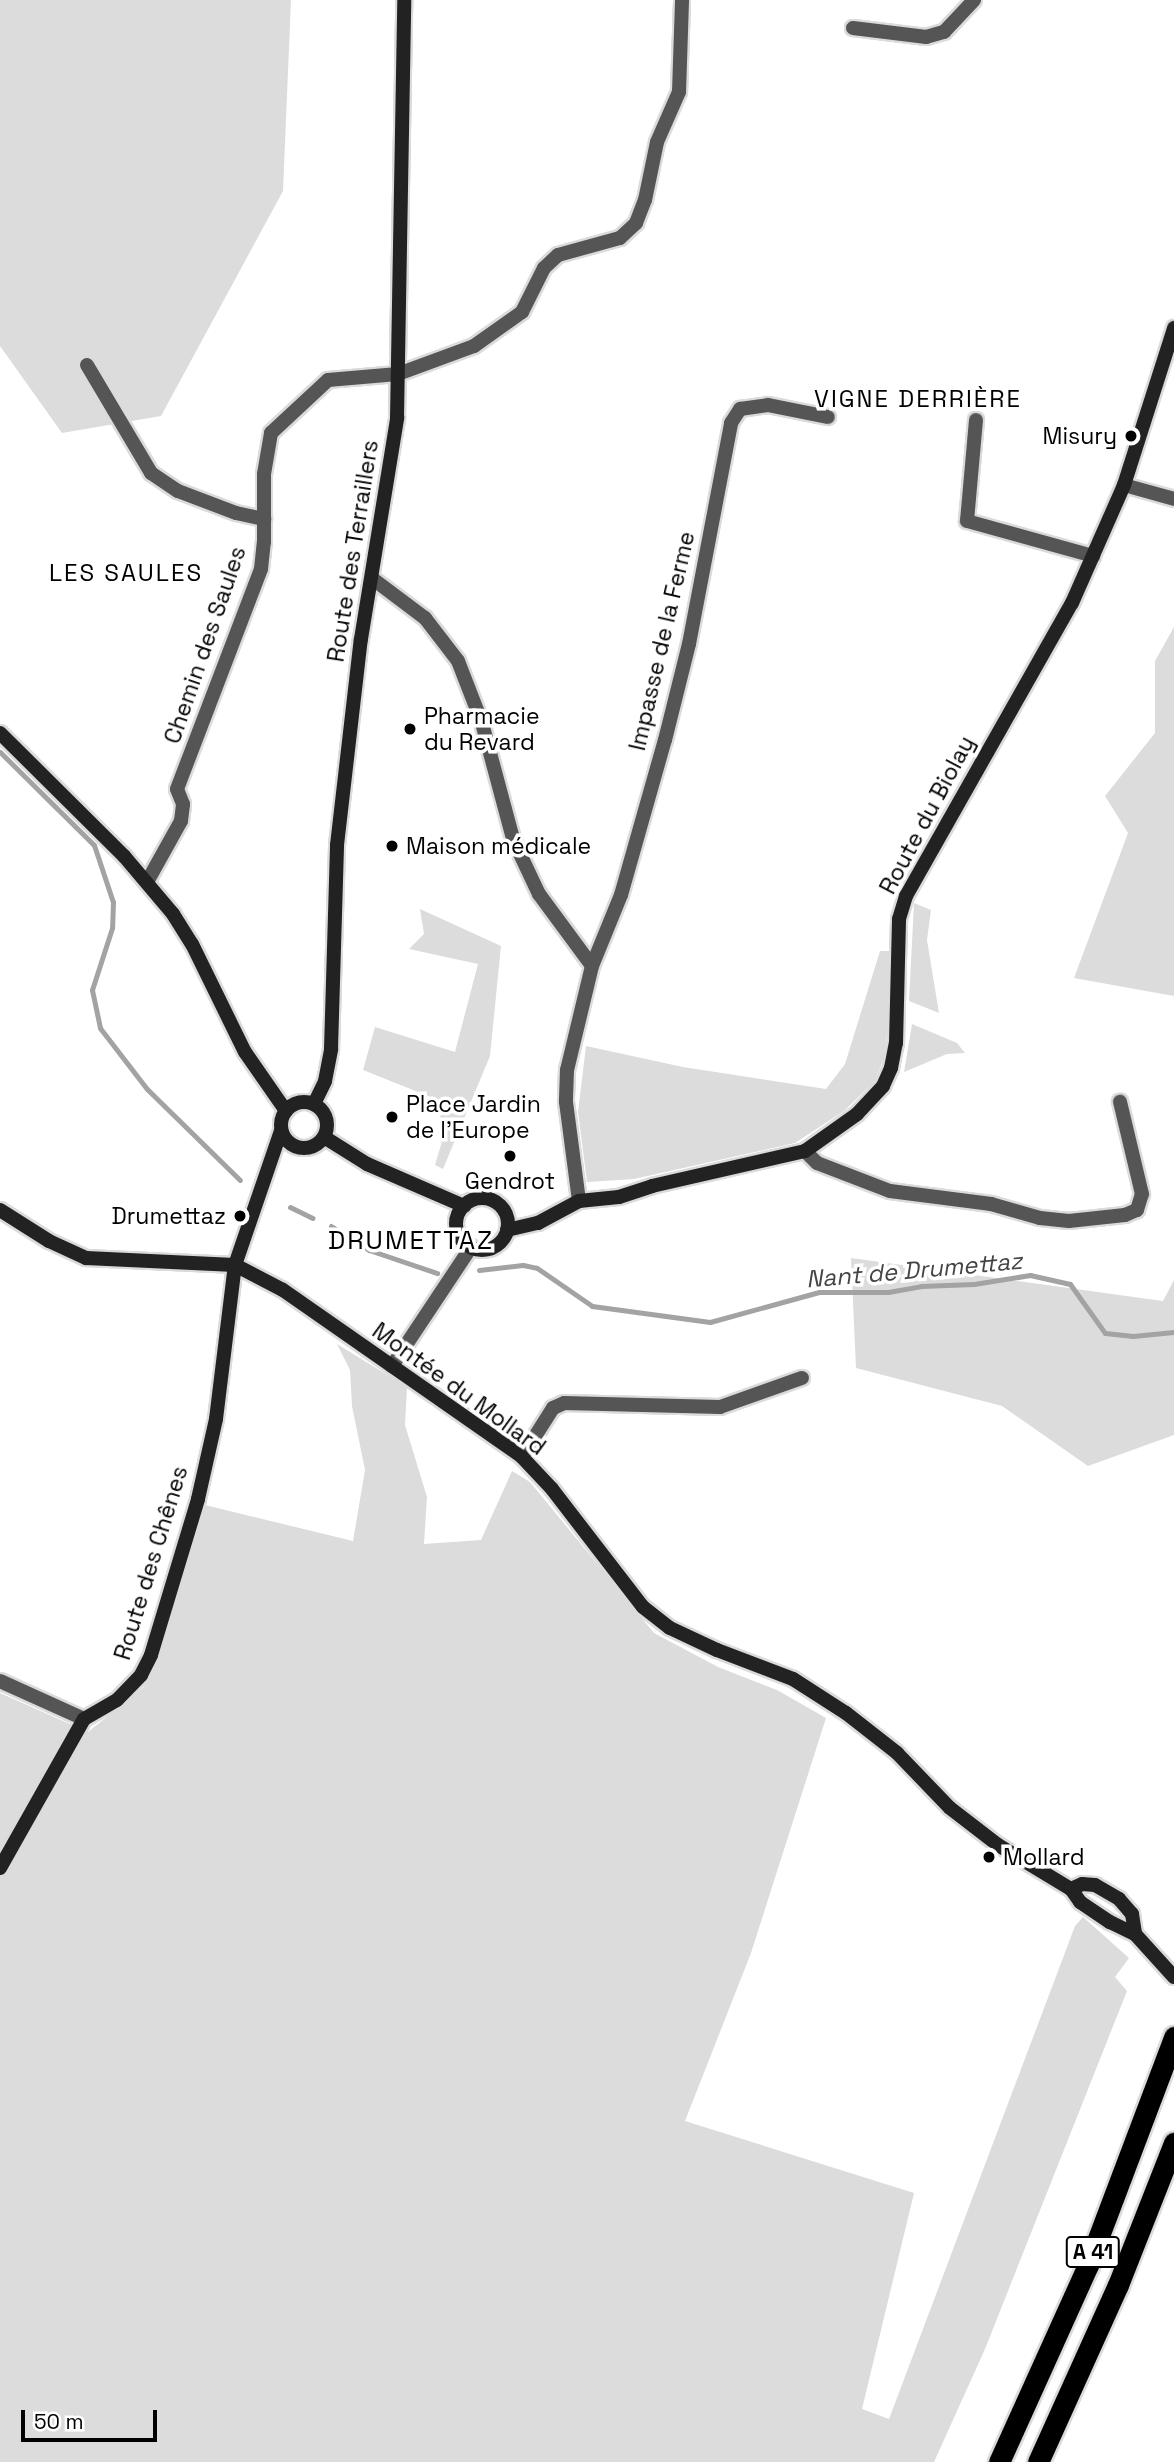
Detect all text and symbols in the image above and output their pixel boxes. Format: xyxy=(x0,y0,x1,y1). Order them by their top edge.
district label: VIGNE DERRIÈRE xyxy=(816,385,1020,413)
place label: Misury xyxy=(1043,422,1117,450)
marker: Misury xyxy=(1123,428,1139,444)
street label: Route des Terraillers xyxy=(322,438,384,664)
street label: Impasse de la Ferme xyxy=(623,529,701,753)
street label: Chemin des Saules xyxy=(158,543,252,747)
district label: LES SAULES xyxy=(50,559,202,587)
place label: Pharmacie du Revard xyxy=(424,702,540,756)
marker: Pharmacie du Revard xyxy=(402,721,418,737)
street label: Route du Biolay xyxy=(874,731,980,899)
place label: Maison médicale xyxy=(406,832,591,860)
marker: Maison médicale xyxy=(384,838,400,854)
place label: Place Jardin de l'Europe xyxy=(406,1090,541,1144)
marker: Place Jardin de l'Europe xyxy=(384,1109,400,1125)
marker: Gendrot xyxy=(502,1148,518,1164)
place label: Gendrot xyxy=(465,1167,555,1195)
place label: Drumettaz xyxy=(111,1202,226,1230)
marker: Drumettaz xyxy=(232,1208,248,1224)
district label: DRUMETTAZ xyxy=(329,1225,493,1257)
water label: Nant de Drumettaz xyxy=(805,1246,1023,1294)
street label: Montée du Mollard xyxy=(367,1317,551,1461)
street label: Route des Chênes xyxy=(108,1463,194,1663)
place label: Mollard xyxy=(1003,1843,1085,1871)
marker: Mollard xyxy=(981,1849,997,1865)
road number: A 41 xyxy=(1065,2234,1121,2270)
scale bar xyxy=(24,2396,161,2440)
text: 50 m xyxy=(34,2408,84,2435)

